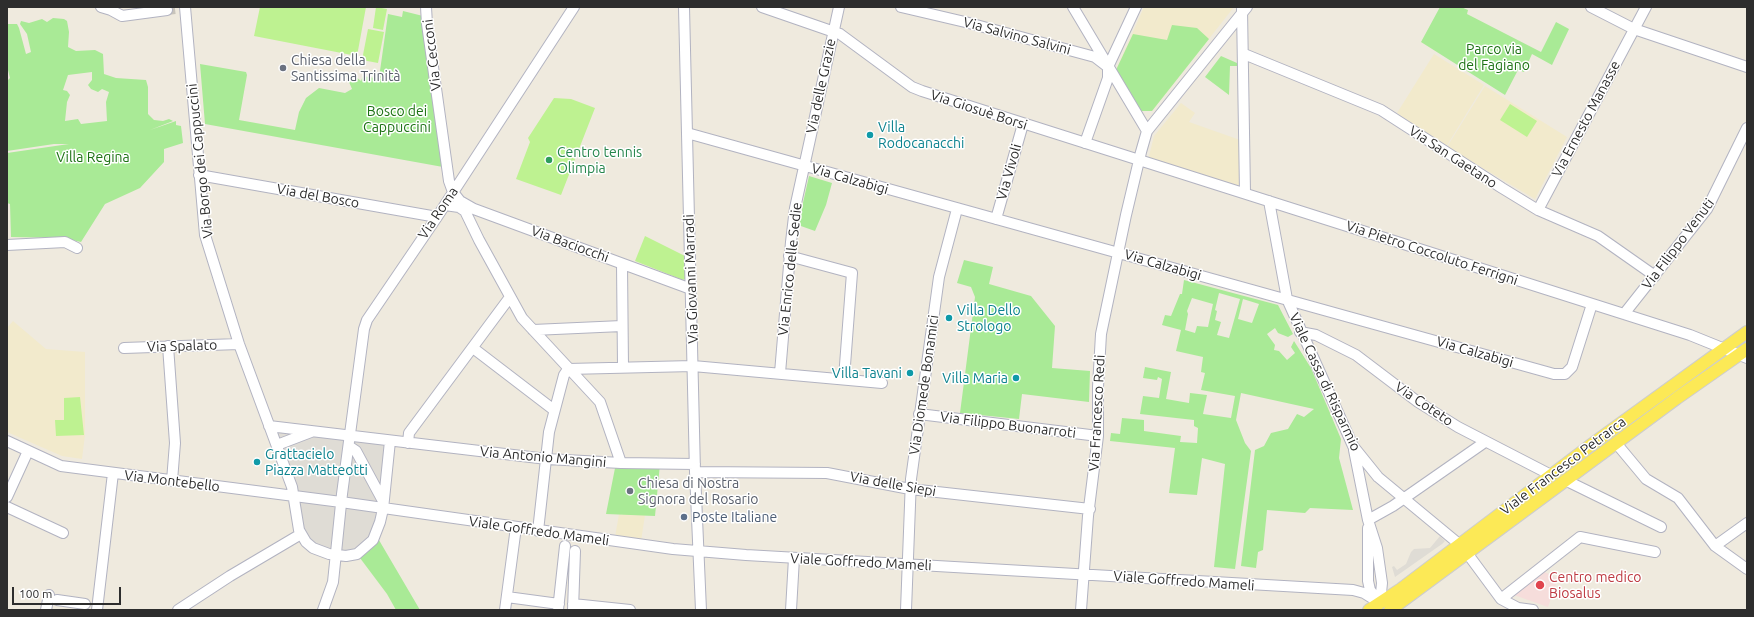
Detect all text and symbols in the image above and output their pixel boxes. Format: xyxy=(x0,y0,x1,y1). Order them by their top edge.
street label: Via Salvino Salvini xyxy=(961,14,1073,58)
street label: Via Cecconi xyxy=(419,18,445,92)
street label: Via delle Grazie xyxy=(803,37,839,135)
park label: Parco via del Fagiano xyxy=(1458,41,1530,74)
place label: Chiesa della Santissima Trinità xyxy=(291,52,401,84)
street label: Via Ernesto Manasse xyxy=(1548,58,1624,180)
marker: Chiesa della Santissima Trinità xyxy=(278,63,288,73)
street label: Via Borgo dei Cappuccini xyxy=(184,83,216,239)
street label: Via Giosuè Borsi xyxy=(928,86,1030,134)
park label: Bosco dei Cappuccini xyxy=(363,103,431,136)
place label: Villa Rodocanacchi xyxy=(878,119,964,152)
street label: Via San Gaetano xyxy=(1406,122,1500,192)
marker: Villa Rodocanacchi xyxy=(865,130,875,140)
street label: Via Vivoli xyxy=(993,142,1025,202)
place label: Centro tennis Olimpia xyxy=(557,144,642,176)
park label: Villa Regina xyxy=(56,149,130,165)
marker: Centro tennis Olimpia xyxy=(544,155,554,165)
street label: Via Calzabigi xyxy=(810,160,890,198)
street label: Via del Bosco xyxy=(275,180,361,212)
street label: Via Roma xyxy=(414,184,462,242)
street label: Via Filippo Venuti xyxy=(1638,195,1718,293)
street label: Via Enrico delle Sedie xyxy=(775,201,805,337)
street label: Via Giovanni Marradi xyxy=(680,214,702,344)
street label: Via Pietro Coccoluto Ferrigni xyxy=(1344,217,1520,289)
street label: Via Baciocchi xyxy=(529,222,611,266)
street label: Via Calzabigi xyxy=(1123,246,1203,284)
place label: Villa Dello Strologo xyxy=(957,302,1021,334)
street label: Viale Cassa di Risparmio xyxy=(1286,310,1364,454)
marker: Villa Dello Strologo xyxy=(944,313,954,323)
street label: Via Diomede Bonamici xyxy=(906,314,942,456)
street label: Via Calzabigi xyxy=(1435,333,1515,371)
street label: Via Spalato xyxy=(147,336,217,356)
street label: Via Francesco Redi xyxy=(1086,354,1108,472)
place label: Villa Tavani xyxy=(832,365,902,381)
marker: Villa Tavani xyxy=(905,368,915,378)
place label: Villa Maria xyxy=(942,370,1008,386)
marker: Villa Maria xyxy=(1011,373,1021,383)
street label: Via Coteto xyxy=(1392,378,1456,430)
street label: Via Filippo Buonarroti xyxy=(939,408,1077,442)
street label: Viale Francesco Petrarca xyxy=(1497,413,1629,519)
street label: Via Antonio Mangini xyxy=(479,443,607,471)
place label: Grattacielo Piazza Matteotti xyxy=(265,446,368,478)
marker: Grattacielo Piazza Matteotti xyxy=(252,457,262,467)
street label: Via Montebello xyxy=(123,467,221,495)
street label: Via delle Siepi xyxy=(849,468,937,500)
place label: Chiesa di Nostra Signora del Rosario xyxy=(638,475,759,508)
marker: Chiesa di Nostra Signora del Rosario xyxy=(625,486,635,496)
place label: Poste Italiane xyxy=(692,509,777,525)
marker: Poste Italiane xyxy=(679,512,689,522)
street label: Viale Goffredo Mameli xyxy=(468,513,610,549)
street label: Viale Goffredo Mameli xyxy=(790,550,932,574)
street label: Viale Goffredo Mameli xyxy=(1113,568,1255,594)
place label: Centro medico Biosalus xyxy=(1549,569,1642,602)
scale bar xyxy=(14,579,123,605)
marker: Centro medico Biosalus xyxy=(1534,579,1546,591)
text: 100 m xyxy=(19,587,52,600)

